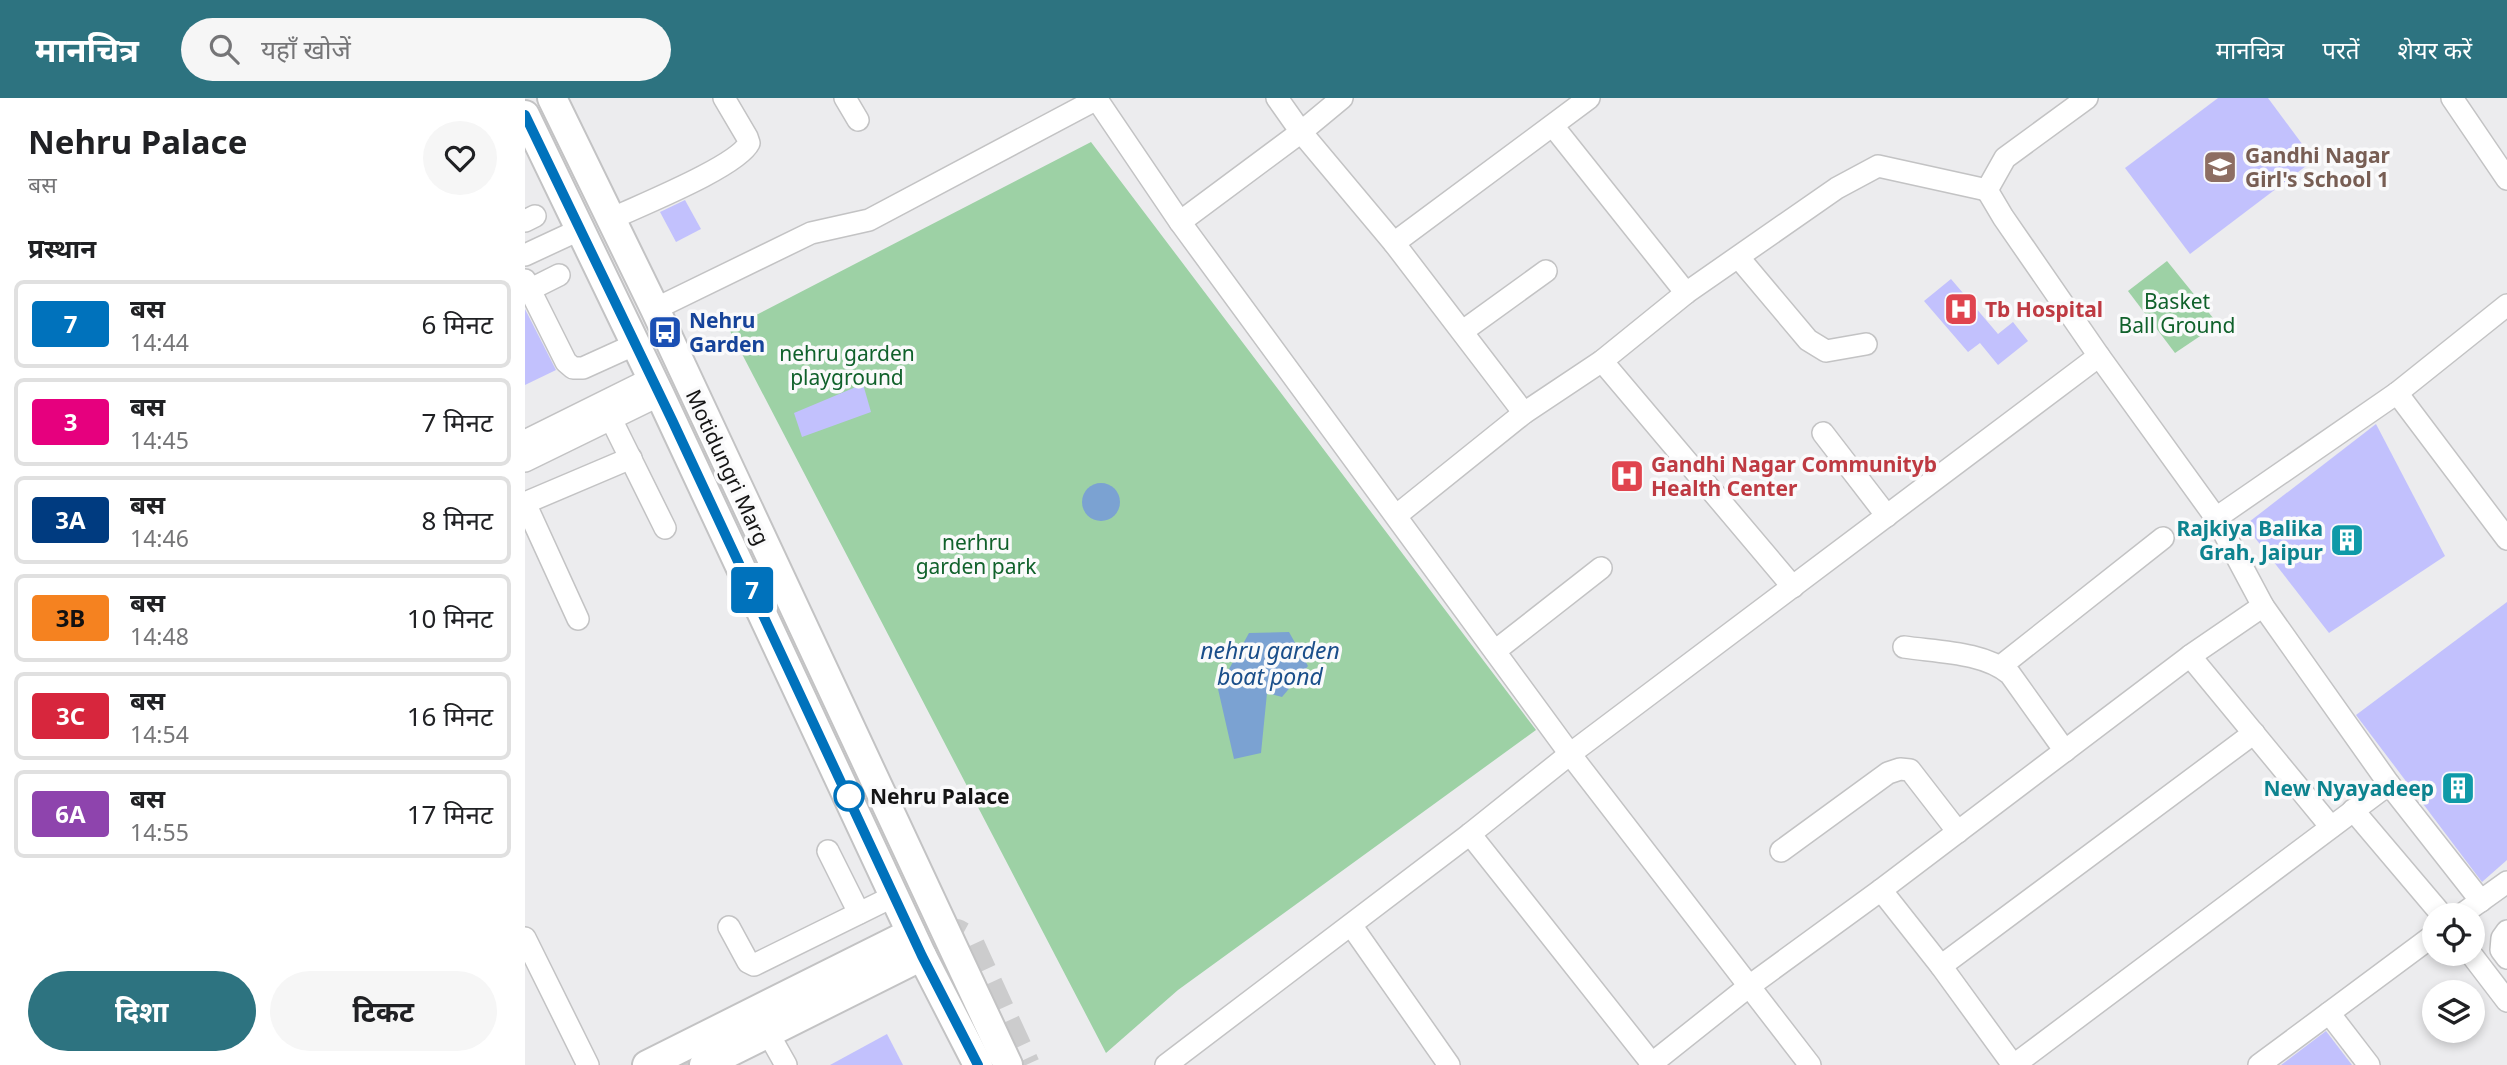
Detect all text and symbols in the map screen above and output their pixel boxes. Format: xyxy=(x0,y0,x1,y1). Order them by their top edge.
search box xyxy=(181,18,671,81)
text: मानचित्र xyxy=(35,27,139,72)
icon: search xyxy=(205,30,243,68)
text: यहाँ खोजें xyxy=(261,31,351,67)
text: मानचित्र xyxy=(2216,33,2284,66)
text: परतें xyxy=(2322,33,2359,66)
text: शेयर करें xyxy=(2397,33,2472,66)
text: Nehru Palace xyxy=(28,119,247,164)
button: heart xyxy=(423,121,497,195)
place label: Gandhi Nagar Girl's School 1 xyxy=(2245,141,2391,193)
school or university icon: Gandhi Nagar Girl's School 1 xyxy=(2201,148,2239,186)
text: बस xyxy=(28,168,57,200)
text: प्रस्थान xyxy=(28,230,96,266)
park label: Basket Ball Ground xyxy=(2119,287,2235,339)
text: बस xyxy=(130,290,165,326)
hospital icon: Tb Hospital xyxy=(1942,290,1980,328)
place label: Tb Hospital xyxy=(1985,295,2103,323)
text: 6 मिनट xyxy=(422,306,493,342)
place label: Nehru Garden xyxy=(689,306,765,358)
text: 7 xyxy=(64,307,77,340)
bus stop icon: Nehru Garden xyxy=(646,313,684,351)
text: 14:44 xyxy=(130,326,189,358)
park label: nehru garden playground xyxy=(779,339,915,391)
street label: Motidungri Marg xyxy=(680,385,776,549)
text: बस xyxy=(130,388,165,424)
text: 7 मिनट xyxy=(422,404,493,440)
text: 3 xyxy=(64,405,77,438)
text: 14:45 xyxy=(130,424,189,456)
place label: Gandhi Nagar Communityb Health Center xyxy=(1651,450,1937,502)
hospital icon: Gandhi Nagar Communityb Health Center xyxy=(1608,457,1646,495)
text: बस xyxy=(130,486,165,522)
text: 8 मिनट xyxy=(422,502,493,538)
text: 3A xyxy=(55,503,86,536)
place label: Rajkiya Balika Grah, Jaipur xyxy=(2176,514,2324,566)
building icon: Rajkiya Balika Grah, Jaipur xyxy=(2328,521,2366,559)
text: 14:46 xyxy=(130,522,189,554)
park label: nerhru garden park xyxy=(916,528,1037,580)
line badge: 7 xyxy=(729,567,775,613)
text: 7 xyxy=(745,573,759,606)
text: बस xyxy=(130,584,165,620)
text: 10 मिनट xyxy=(407,600,493,636)
text: 3B xyxy=(56,601,85,634)
text: 14:48 xyxy=(130,620,189,652)
water label: nehru garden boat pond xyxy=(1200,634,1340,692)
text: बस xyxy=(130,682,165,718)
text: 16 मिनट xyxy=(407,698,493,734)
text: 3C xyxy=(56,699,85,732)
text: 14:54 xyxy=(130,718,189,750)
building icon: New Nyayadeep xyxy=(2439,769,2477,807)
place label: New Nyayadeep xyxy=(2264,774,2434,802)
text: बस xyxy=(130,780,165,816)
marker: Nehru Palace xyxy=(834,781,864,811)
place label: Nehru Palace xyxy=(870,782,1010,810)
text: 17 मिनट xyxy=(407,796,493,832)
text: 6A xyxy=(55,797,86,830)
text: 14:55 xyxy=(130,816,189,848)
map controls xyxy=(2422,903,2485,1043)
button: locate xyxy=(2422,903,2485,966)
button: दिशा xyxy=(28,971,256,1051)
button: टिकट xyxy=(270,971,497,1051)
button: layers xyxy=(2422,980,2485,1043)

